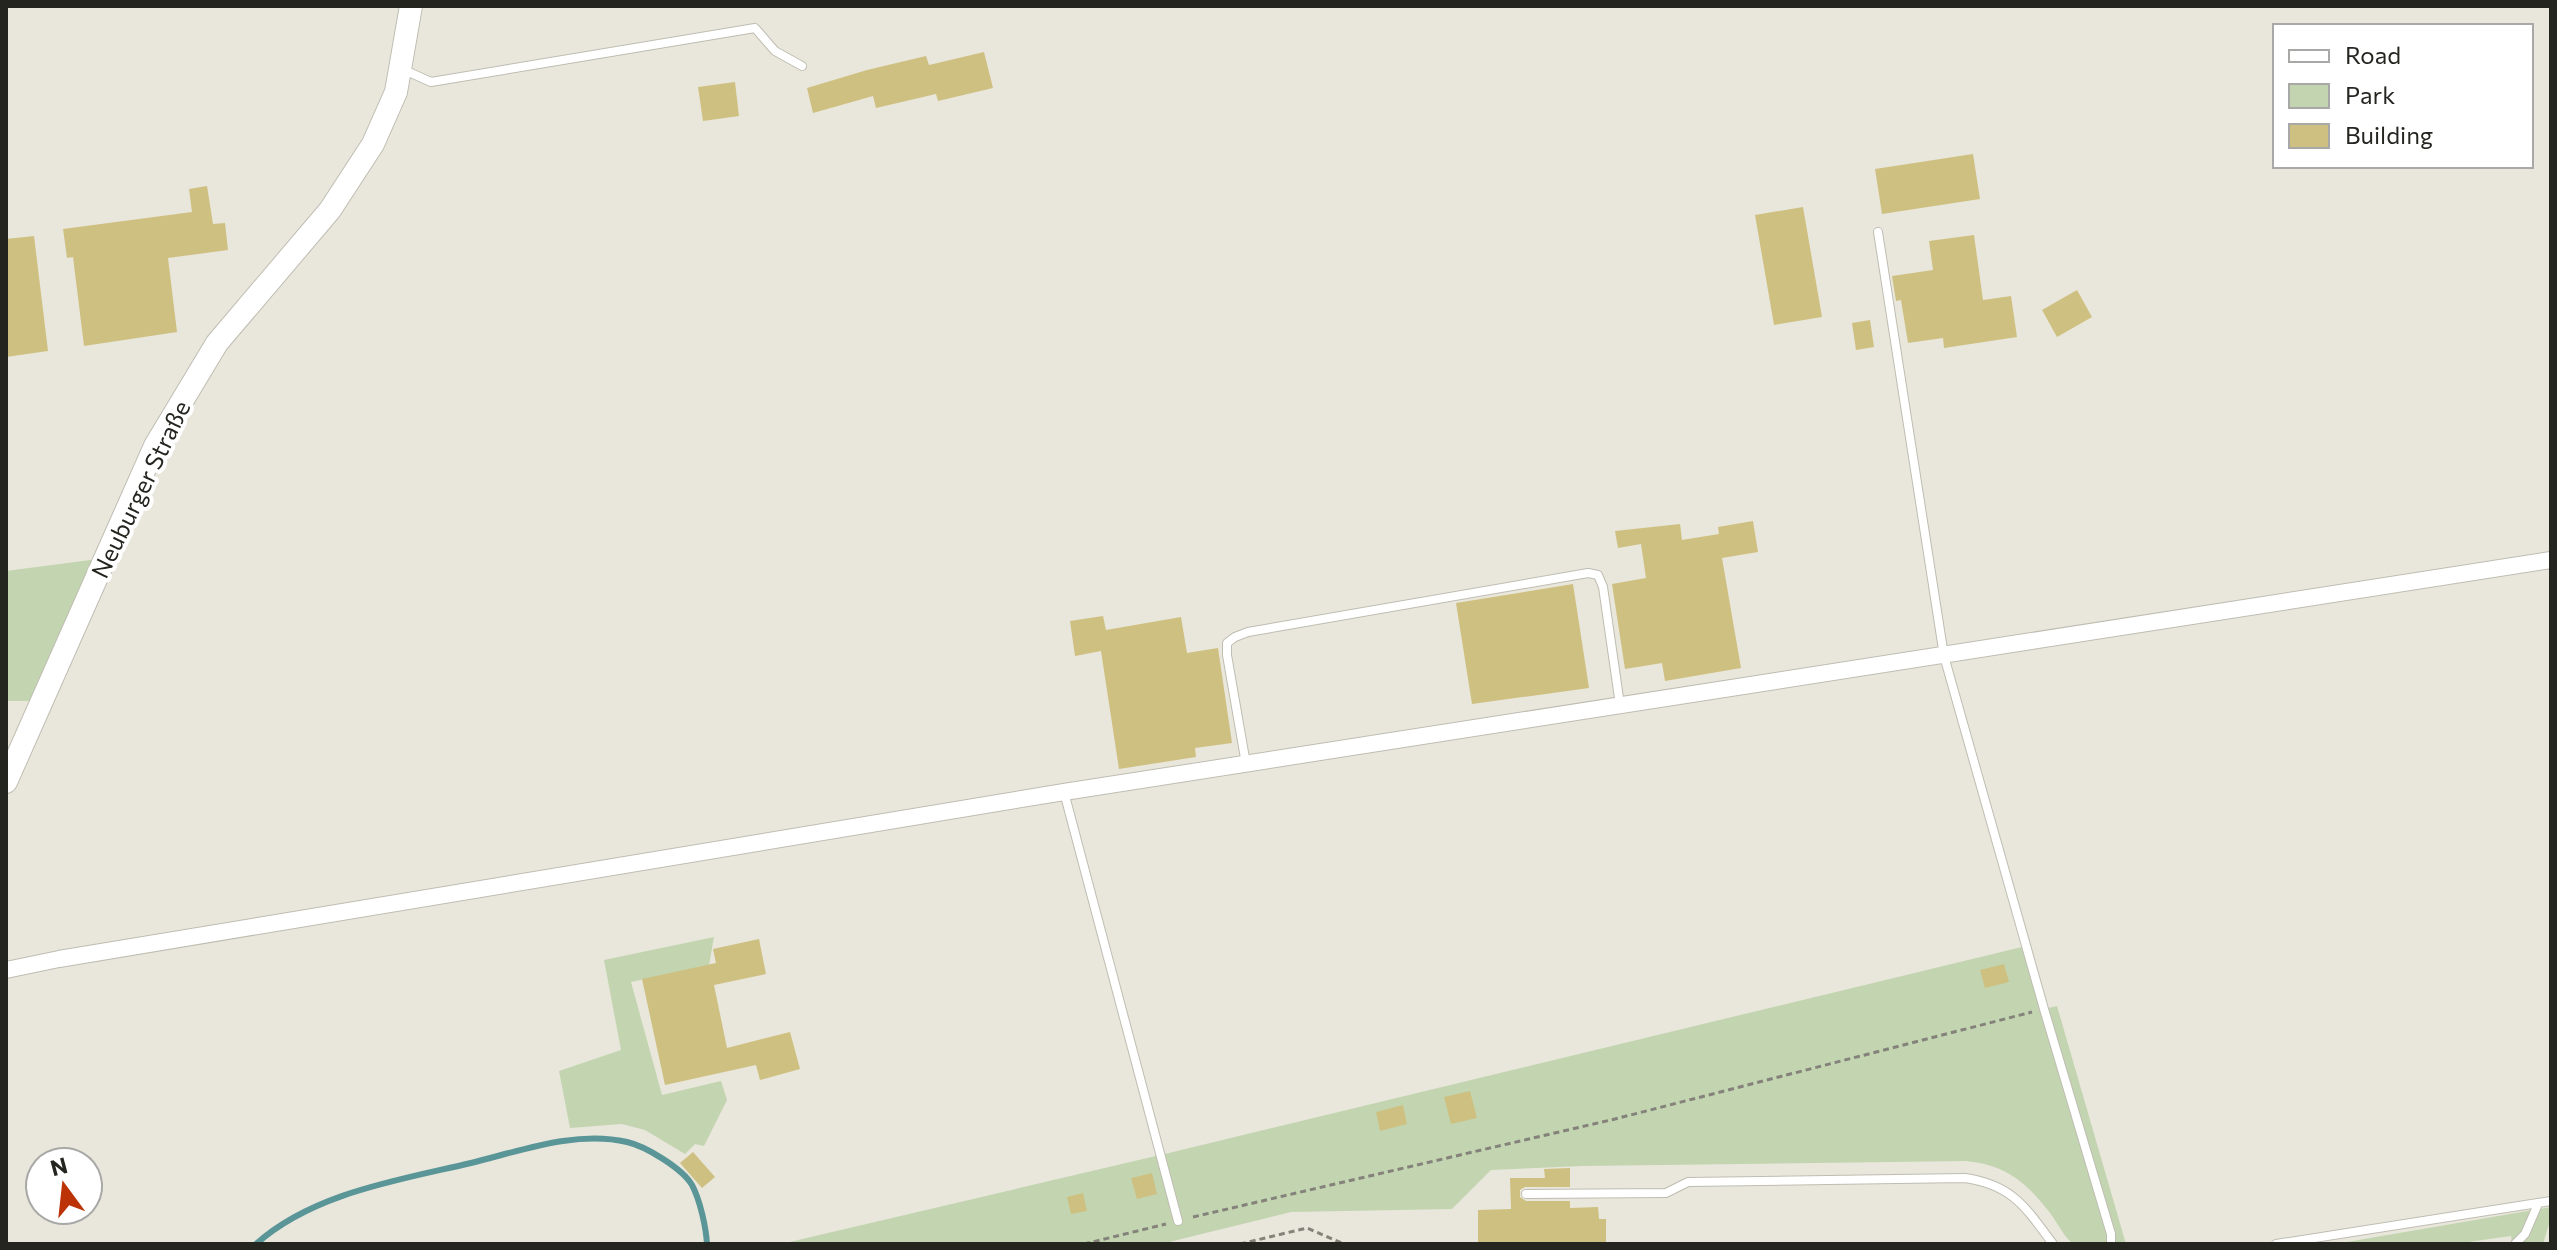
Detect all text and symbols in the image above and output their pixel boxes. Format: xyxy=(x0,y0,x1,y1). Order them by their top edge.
legend xyxy=(2273,24,2533,168)
text: Road xyxy=(2345,40,2401,69)
text: Park xyxy=(2345,80,2395,109)
text: Building xyxy=(2345,120,2433,149)
street label: Neuburger Straße xyxy=(85,396,195,582)
north arrow xyxy=(24,1146,104,1226)
text: N xyxy=(47,1151,70,1181)

